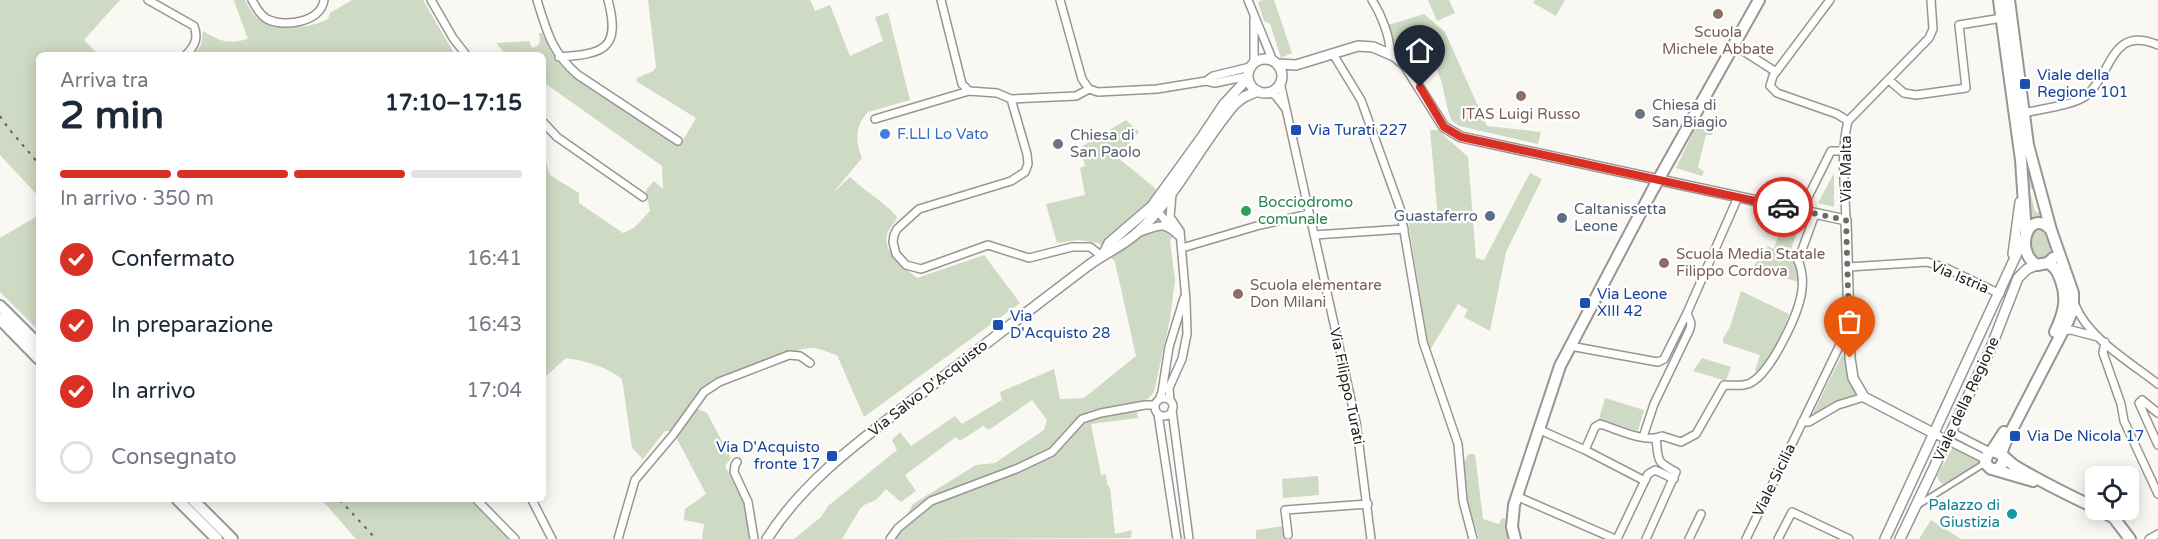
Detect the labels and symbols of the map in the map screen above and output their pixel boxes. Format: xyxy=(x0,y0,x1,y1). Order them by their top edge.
marker: Scuola Michele Abbate xyxy=(1711,7,1725,21)
place label: Scuola Michele Abbate xyxy=(1662,23,1774,58)
pin xyxy=(1394,25,1445,87)
place label: Viale della Regione 101 xyxy=(2037,66,2128,101)
marker: Viale della Regione 101 xyxy=(2018,77,2032,91)
marker: ITAS Luigi Russo xyxy=(1514,89,1528,103)
place label: Chiesa di San Biagio xyxy=(1652,96,1727,131)
place label: ITAS Luigi Russo xyxy=(1462,105,1580,123)
marker: Chiesa di San Biagio xyxy=(1633,107,1647,121)
place label: Via Turati 227 xyxy=(1308,121,1407,139)
marker: Via Turati 227 xyxy=(1289,123,1303,137)
place label: F.LLI Lo Vato xyxy=(897,125,989,143)
place label: Chiesa di San Paolo xyxy=(1070,126,1141,161)
marker: F.LLI Lo Vato xyxy=(878,127,892,141)
street label: Via Malta xyxy=(1837,135,1855,203)
marker: Chiesa di San Paolo xyxy=(1051,137,1065,151)
courier xyxy=(1753,177,1813,237)
place label: Bocciodromo comunale xyxy=(1258,193,1353,228)
place label: Caltanissetta Leone xyxy=(1574,200,1666,235)
marker: Bocciodromo comunale xyxy=(1239,204,1253,218)
place label: Guastaferro xyxy=(1394,207,1478,225)
marker: Guastaferro xyxy=(1483,209,1497,223)
marker: Caltanissetta Leone xyxy=(1555,211,1569,225)
place label: Scuola Media Statale Filippo Cordova xyxy=(1676,245,1825,280)
marker: Scuola Media Statale Filippo Cordova xyxy=(1657,256,1671,270)
street label: Via Istria xyxy=(1928,257,1992,297)
place label: Scuola elementare Don Milani xyxy=(1250,276,1382,311)
place label: Via Leone XIII 42 xyxy=(1597,285,1667,320)
marker: Scuola elementare Don Milani xyxy=(1231,287,1245,301)
marker: Via Leone XIII 42 xyxy=(1578,296,1592,310)
pin xyxy=(1824,296,1875,358)
place label: Via D'Acquisto 28 xyxy=(1010,307,1111,342)
marker: Via D'Acquisto 28 xyxy=(991,318,1005,332)
street label: Via Filippo Turati xyxy=(1326,326,1368,446)
street label: Viale della Regione xyxy=(1929,334,2003,464)
street label: Via Salvo D'Acquisto xyxy=(865,336,991,440)
place label: Via De Nicola 17 xyxy=(2027,427,2144,445)
marker: Via De Nicola 17 xyxy=(2008,429,2022,443)
place label: Via D'Acquisto fronte 17 xyxy=(716,438,820,473)
street label: Viale Sicilia xyxy=(1749,441,1799,519)
marker: Via D'Acquisto fronte 17 xyxy=(825,449,839,463)
place label: Palazzo di Giustizia xyxy=(1929,496,2000,531)
marker: Palazzo di Giustizia xyxy=(2005,507,2019,521)

